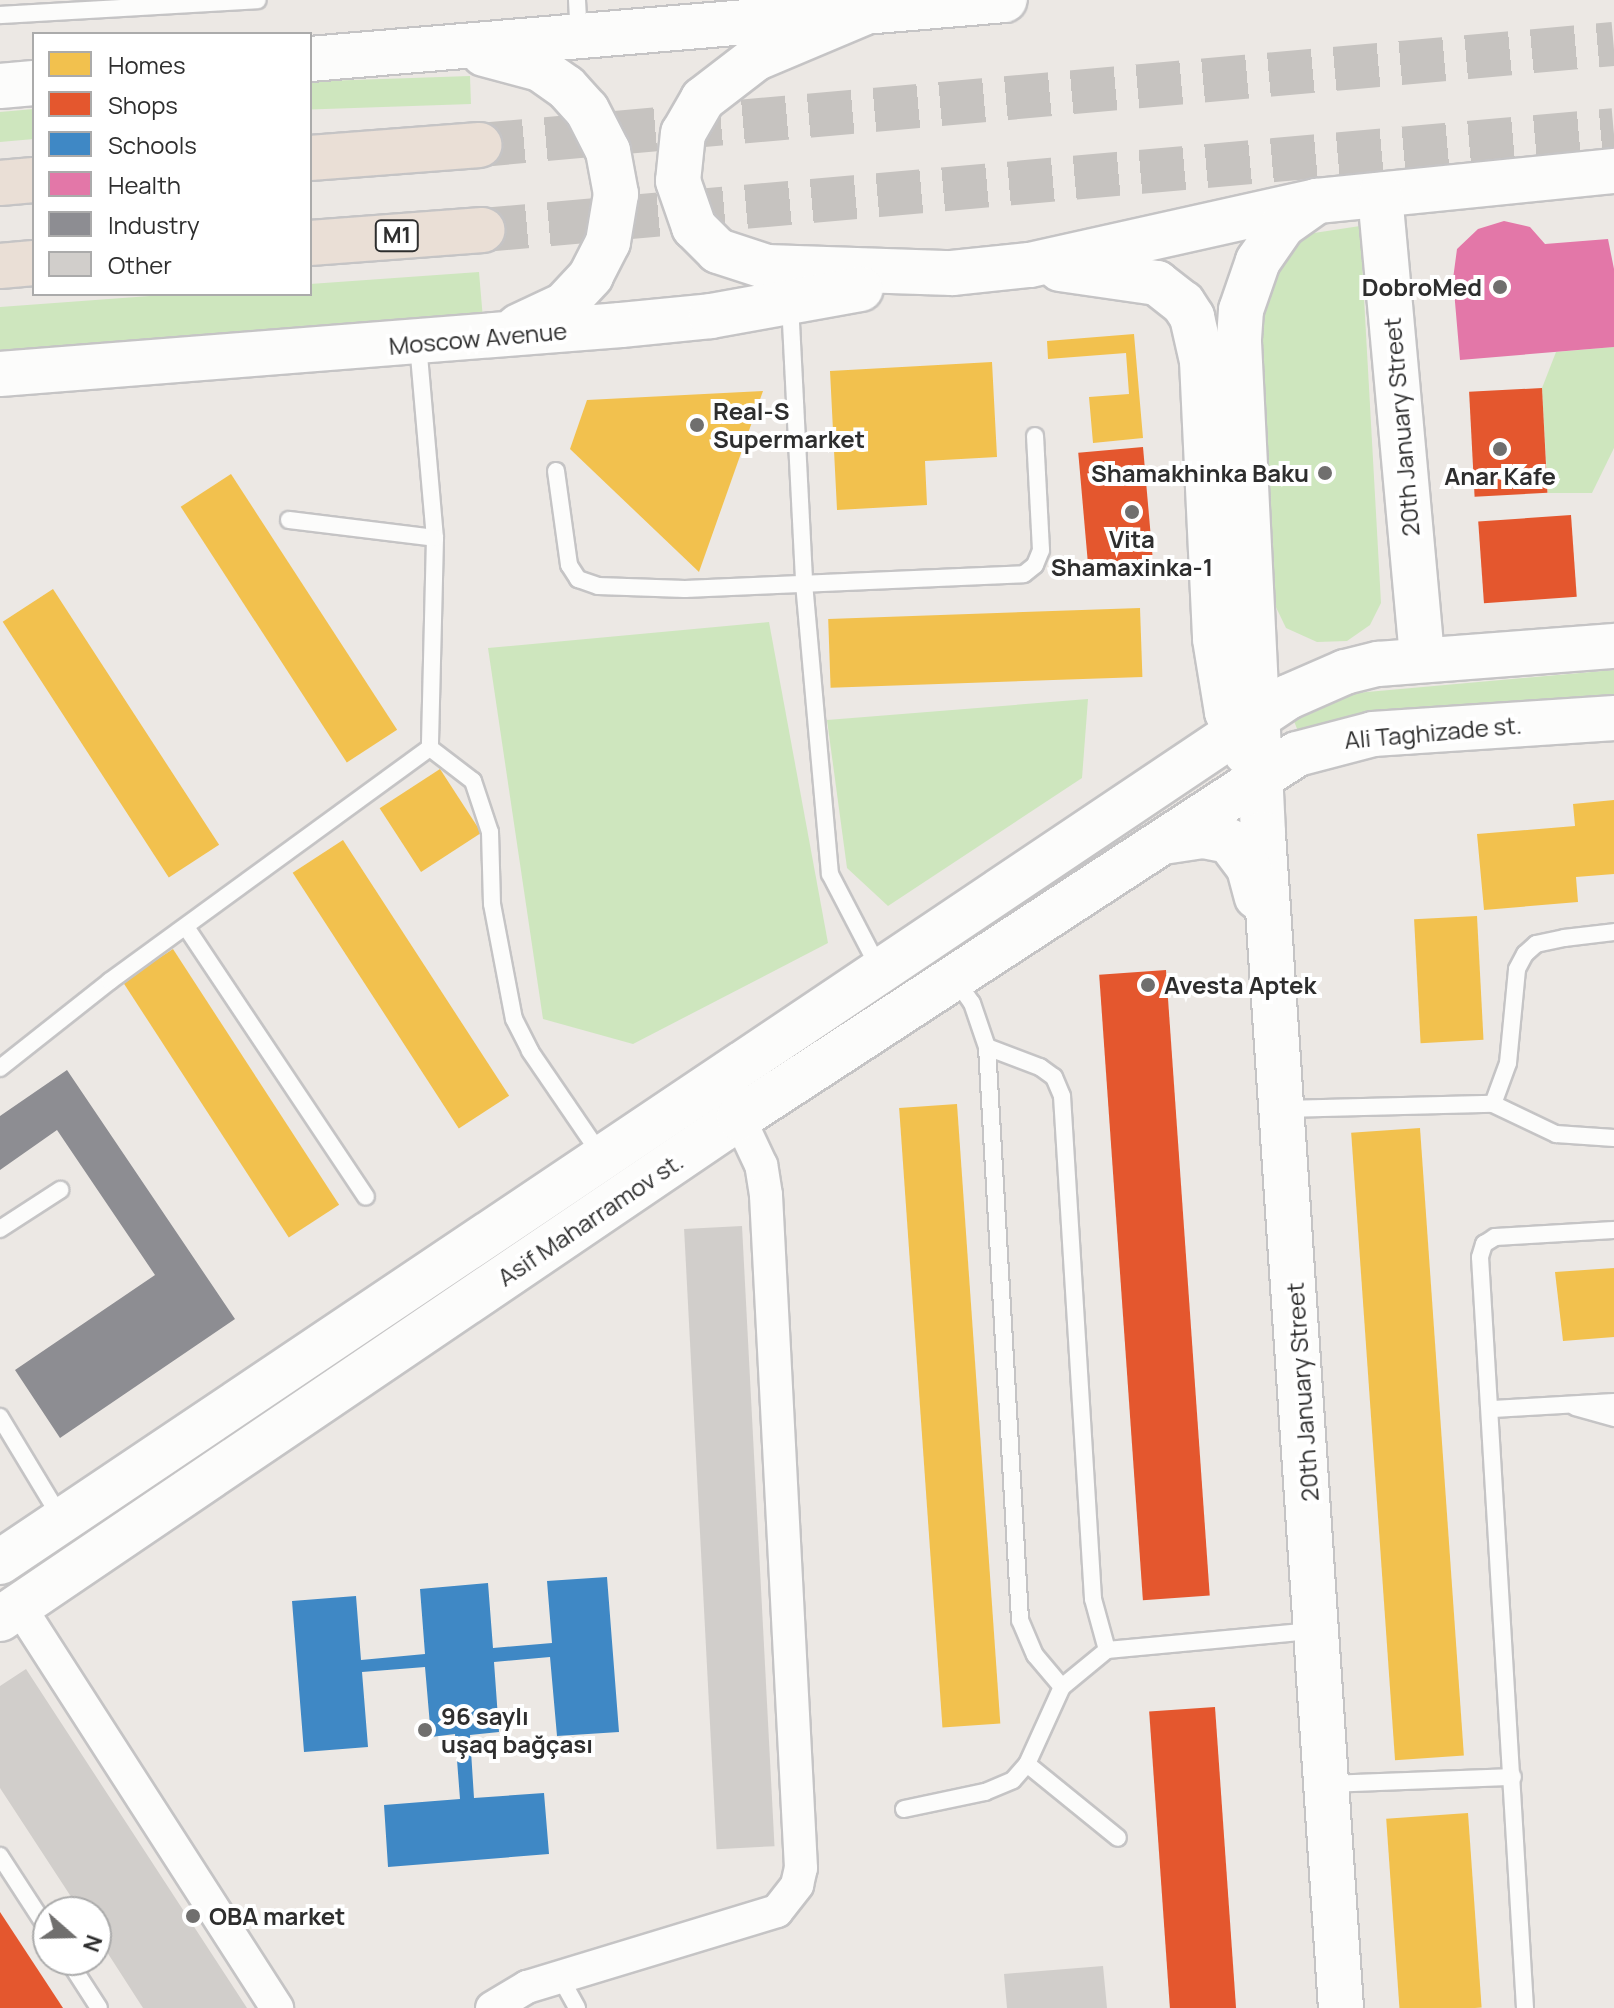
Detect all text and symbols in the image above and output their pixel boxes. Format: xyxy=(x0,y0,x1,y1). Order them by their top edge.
legend xyxy=(32,32,312,296)
text: Homes xyxy=(108,48,186,81)
text: Shops xyxy=(108,88,178,121)
text: Schools xyxy=(108,128,197,161)
text: Health xyxy=(108,168,181,201)
text: Industry xyxy=(108,208,200,241)
road number: M1 xyxy=(373,218,421,254)
text: Other xyxy=(108,248,172,281)
place label: DobroMed xyxy=(1362,273,1482,301)
marker: DobroMed xyxy=(1489,276,1511,298)
street label: Moscow Avenue xyxy=(388,316,568,360)
street label: 20th January Street xyxy=(1377,316,1425,538)
place label: Real-S Supermarket xyxy=(713,397,865,453)
marker: Real-S Supermarket xyxy=(688,416,706,434)
marker: Anar Kafe xyxy=(1491,440,1509,458)
place label: Shamakhinka Baku xyxy=(1091,459,1309,487)
place label: Anar Kafe xyxy=(1444,462,1556,490)
marker: Shamakhinka Baku xyxy=(1316,464,1334,482)
marker: Vita Shamaxinka-1 xyxy=(1123,503,1141,521)
place label: Vita Shamaxinka-1 xyxy=(1051,525,1213,581)
street label: Ali Taghizade st. xyxy=(1343,710,1523,754)
place label: Avesta Aptek xyxy=(1164,971,1316,999)
marker: Avesta Aptek xyxy=(1139,976,1157,994)
street label: Asif Maharramov st. xyxy=(492,1146,688,1292)
street label: 20th January Street xyxy=(1280,1281,1324,1503)
place label: 96 saylı uşaq bağçası xyxy=(441,1702,593,1758)
marker: 96 saylı uşaq bağçası xyxy=(416,1721,434,1739)
north arrow xyxy=(32,1896,112,1976)
place label: OBA market xyxy=(209,1902,346,1930)
marker: OBA market xyxy=(184,1907,202,1925)
text: N xyxy=(76,1931,109,1956)

